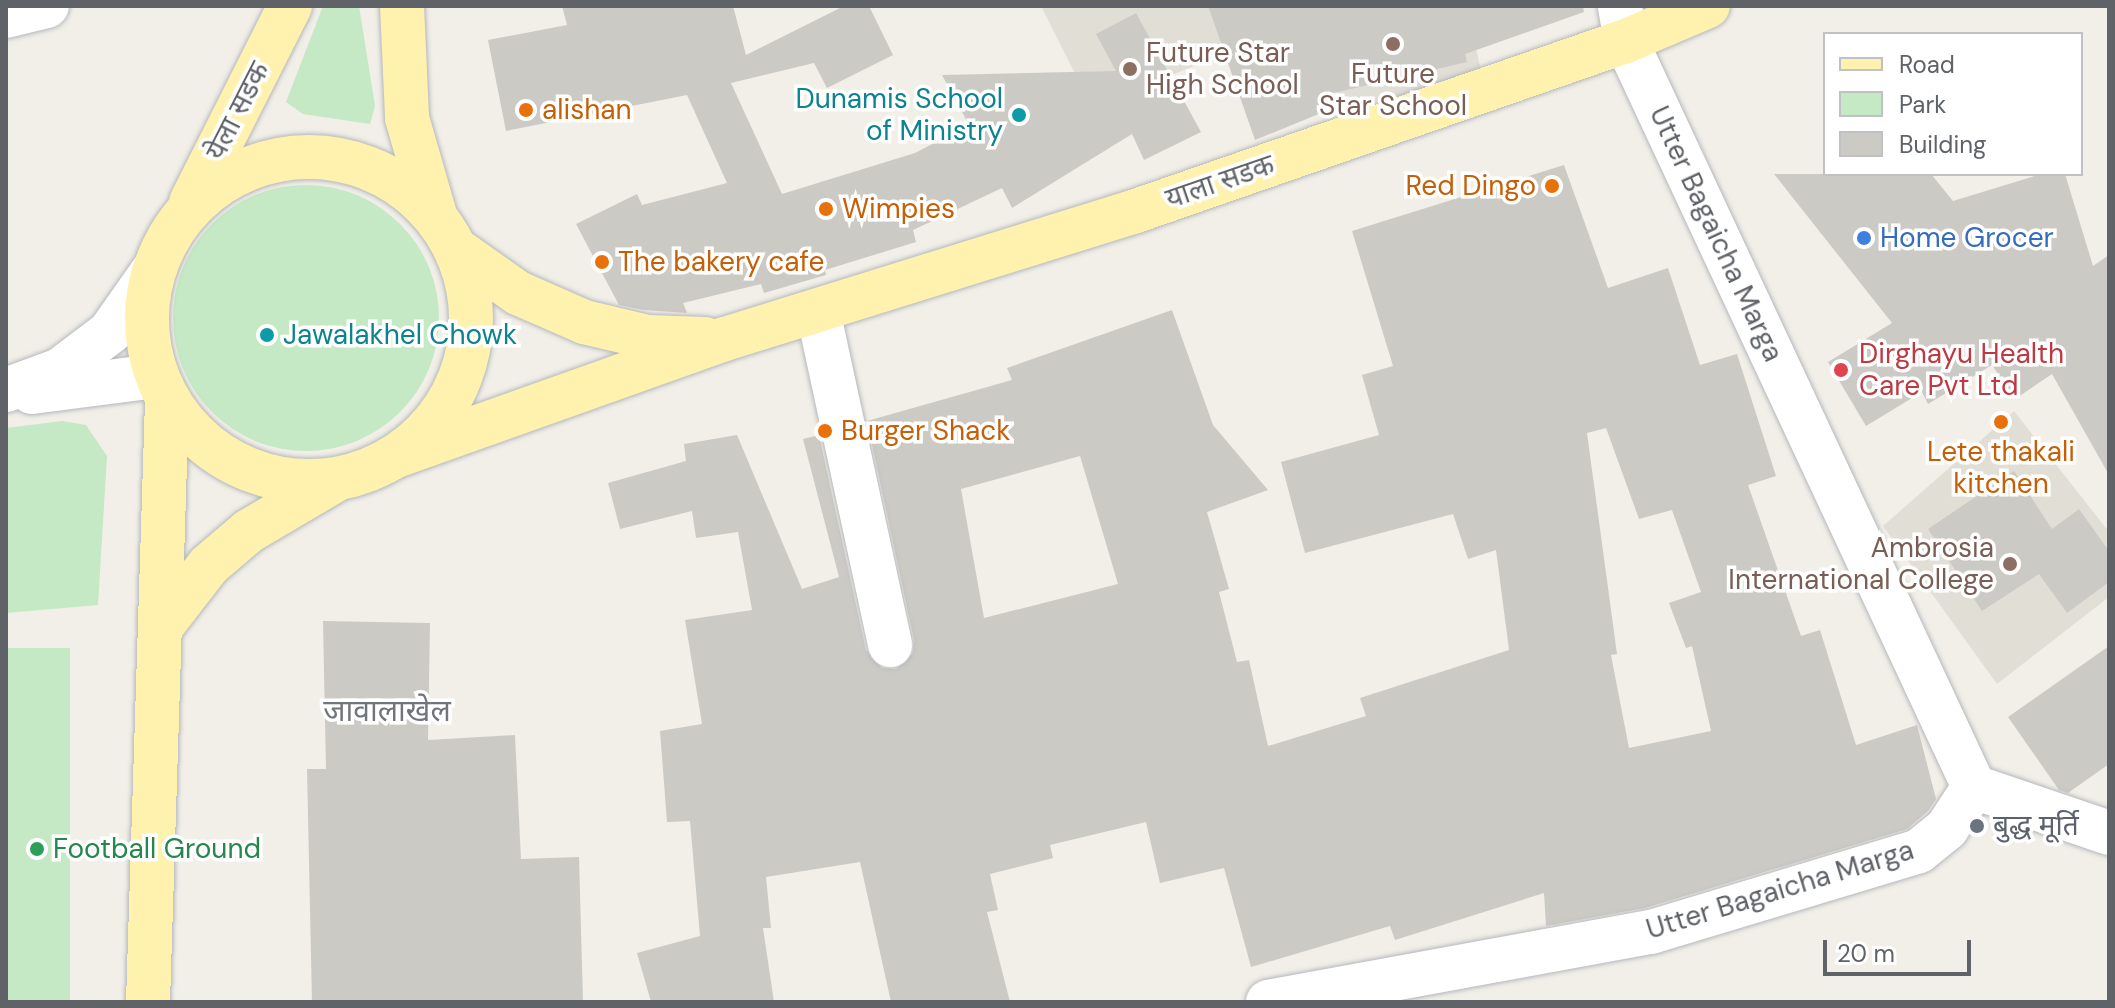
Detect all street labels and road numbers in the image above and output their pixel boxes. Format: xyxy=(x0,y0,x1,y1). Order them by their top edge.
street label: येला सडक xyxy=(199,56,277,166)
street label: Utter Bagaicha Marga xyxy=(1642,101,1790,367)
street label: याला सडक xyxy=(1161,148,1279,216)
street label: Utter Bagaicha Marga xyxy=(1642,833,1918,947)

